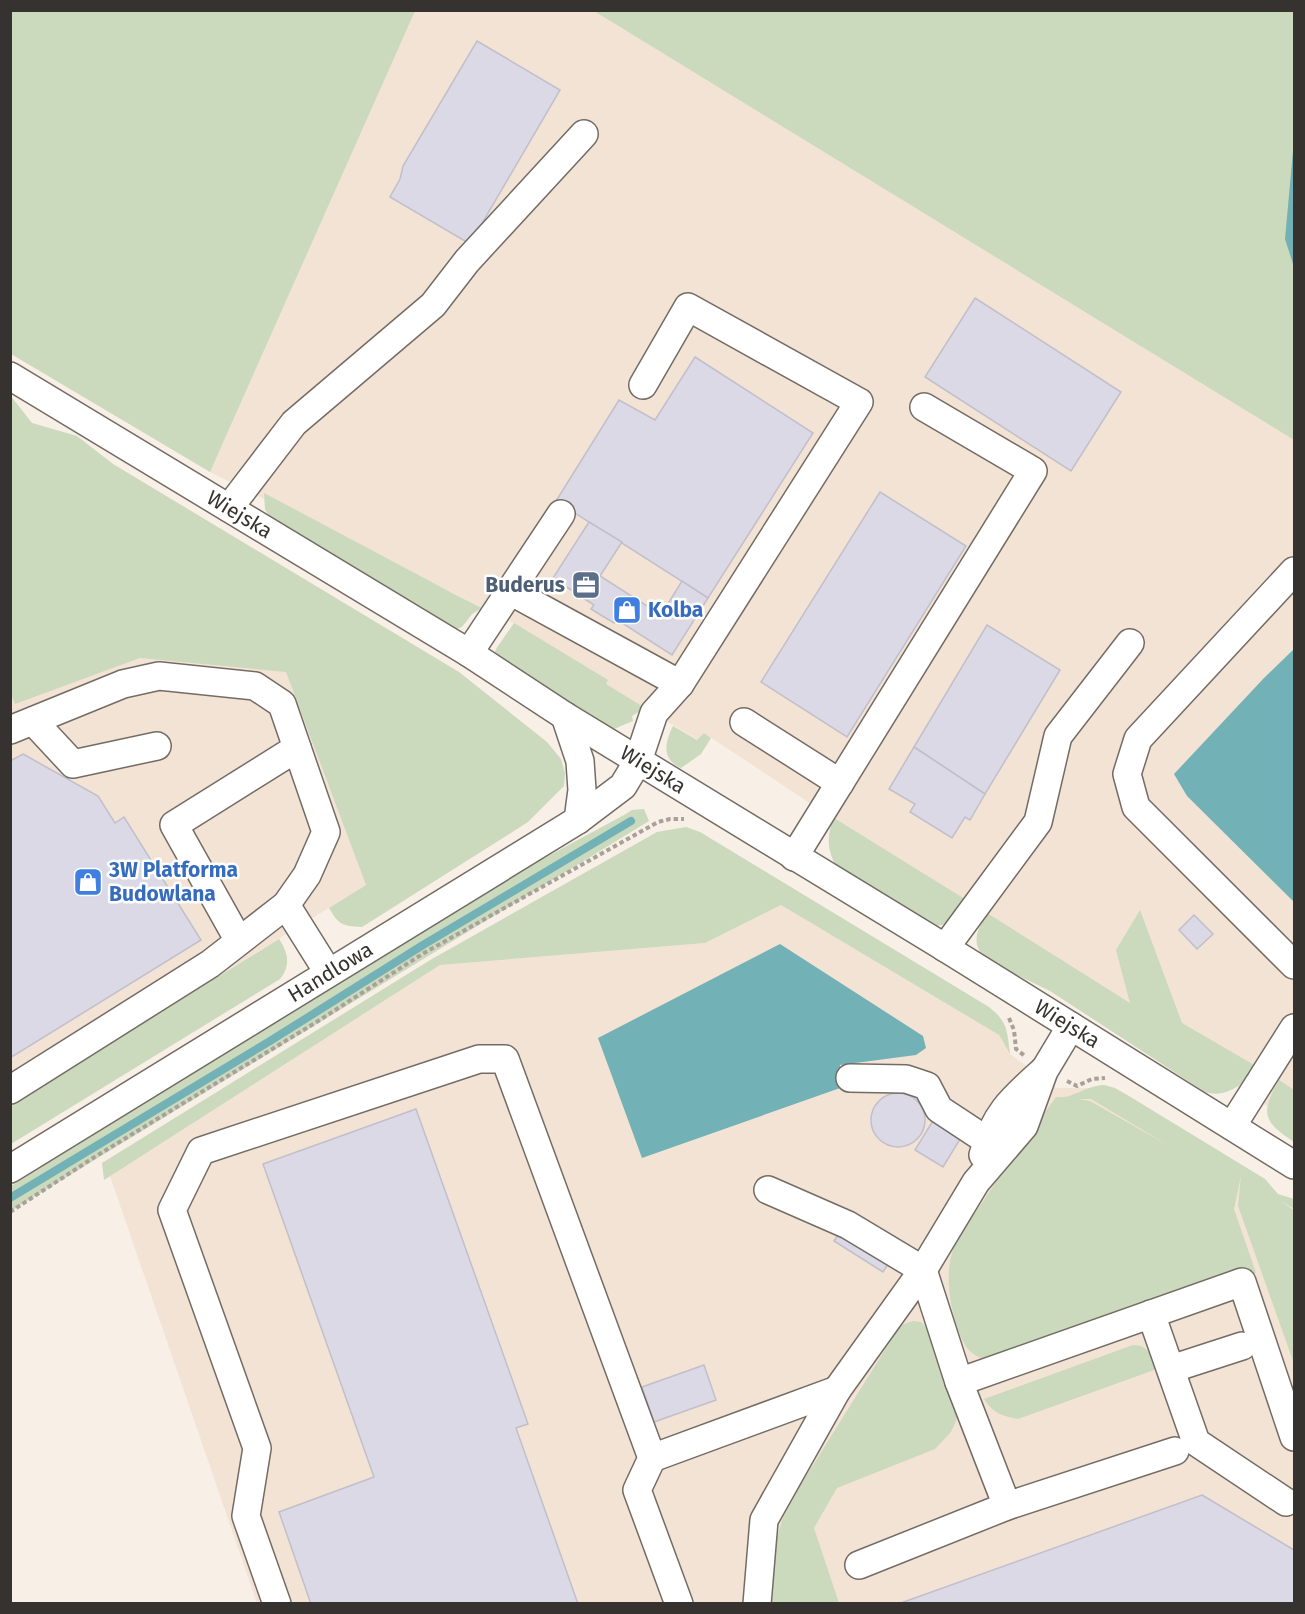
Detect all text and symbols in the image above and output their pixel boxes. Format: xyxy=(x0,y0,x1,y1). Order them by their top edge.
street label: Wiejska xyxy=(202,485,277,544)
office icon: Buderus xyxy=(570,569,602,601)
place label: Buderus xyxy=(485,572,565,598)
shop icon: Kolba xyxy=(611,594,643,626)
place label: Kolba xyxy=(648,597,703,623)
street label: Wiejska xyxy=(615,740,691,800)
place label: 3W Platforma Budowlana xyxy=(108,857,238,907)
shop icon: 3W Platforma Budowlana xyxy=(72,866,104,898)
street label: Handlowa xyxy=(283,936,378,1008)
street label: Wiejska xyxy=(1030,994,1105,1054)

